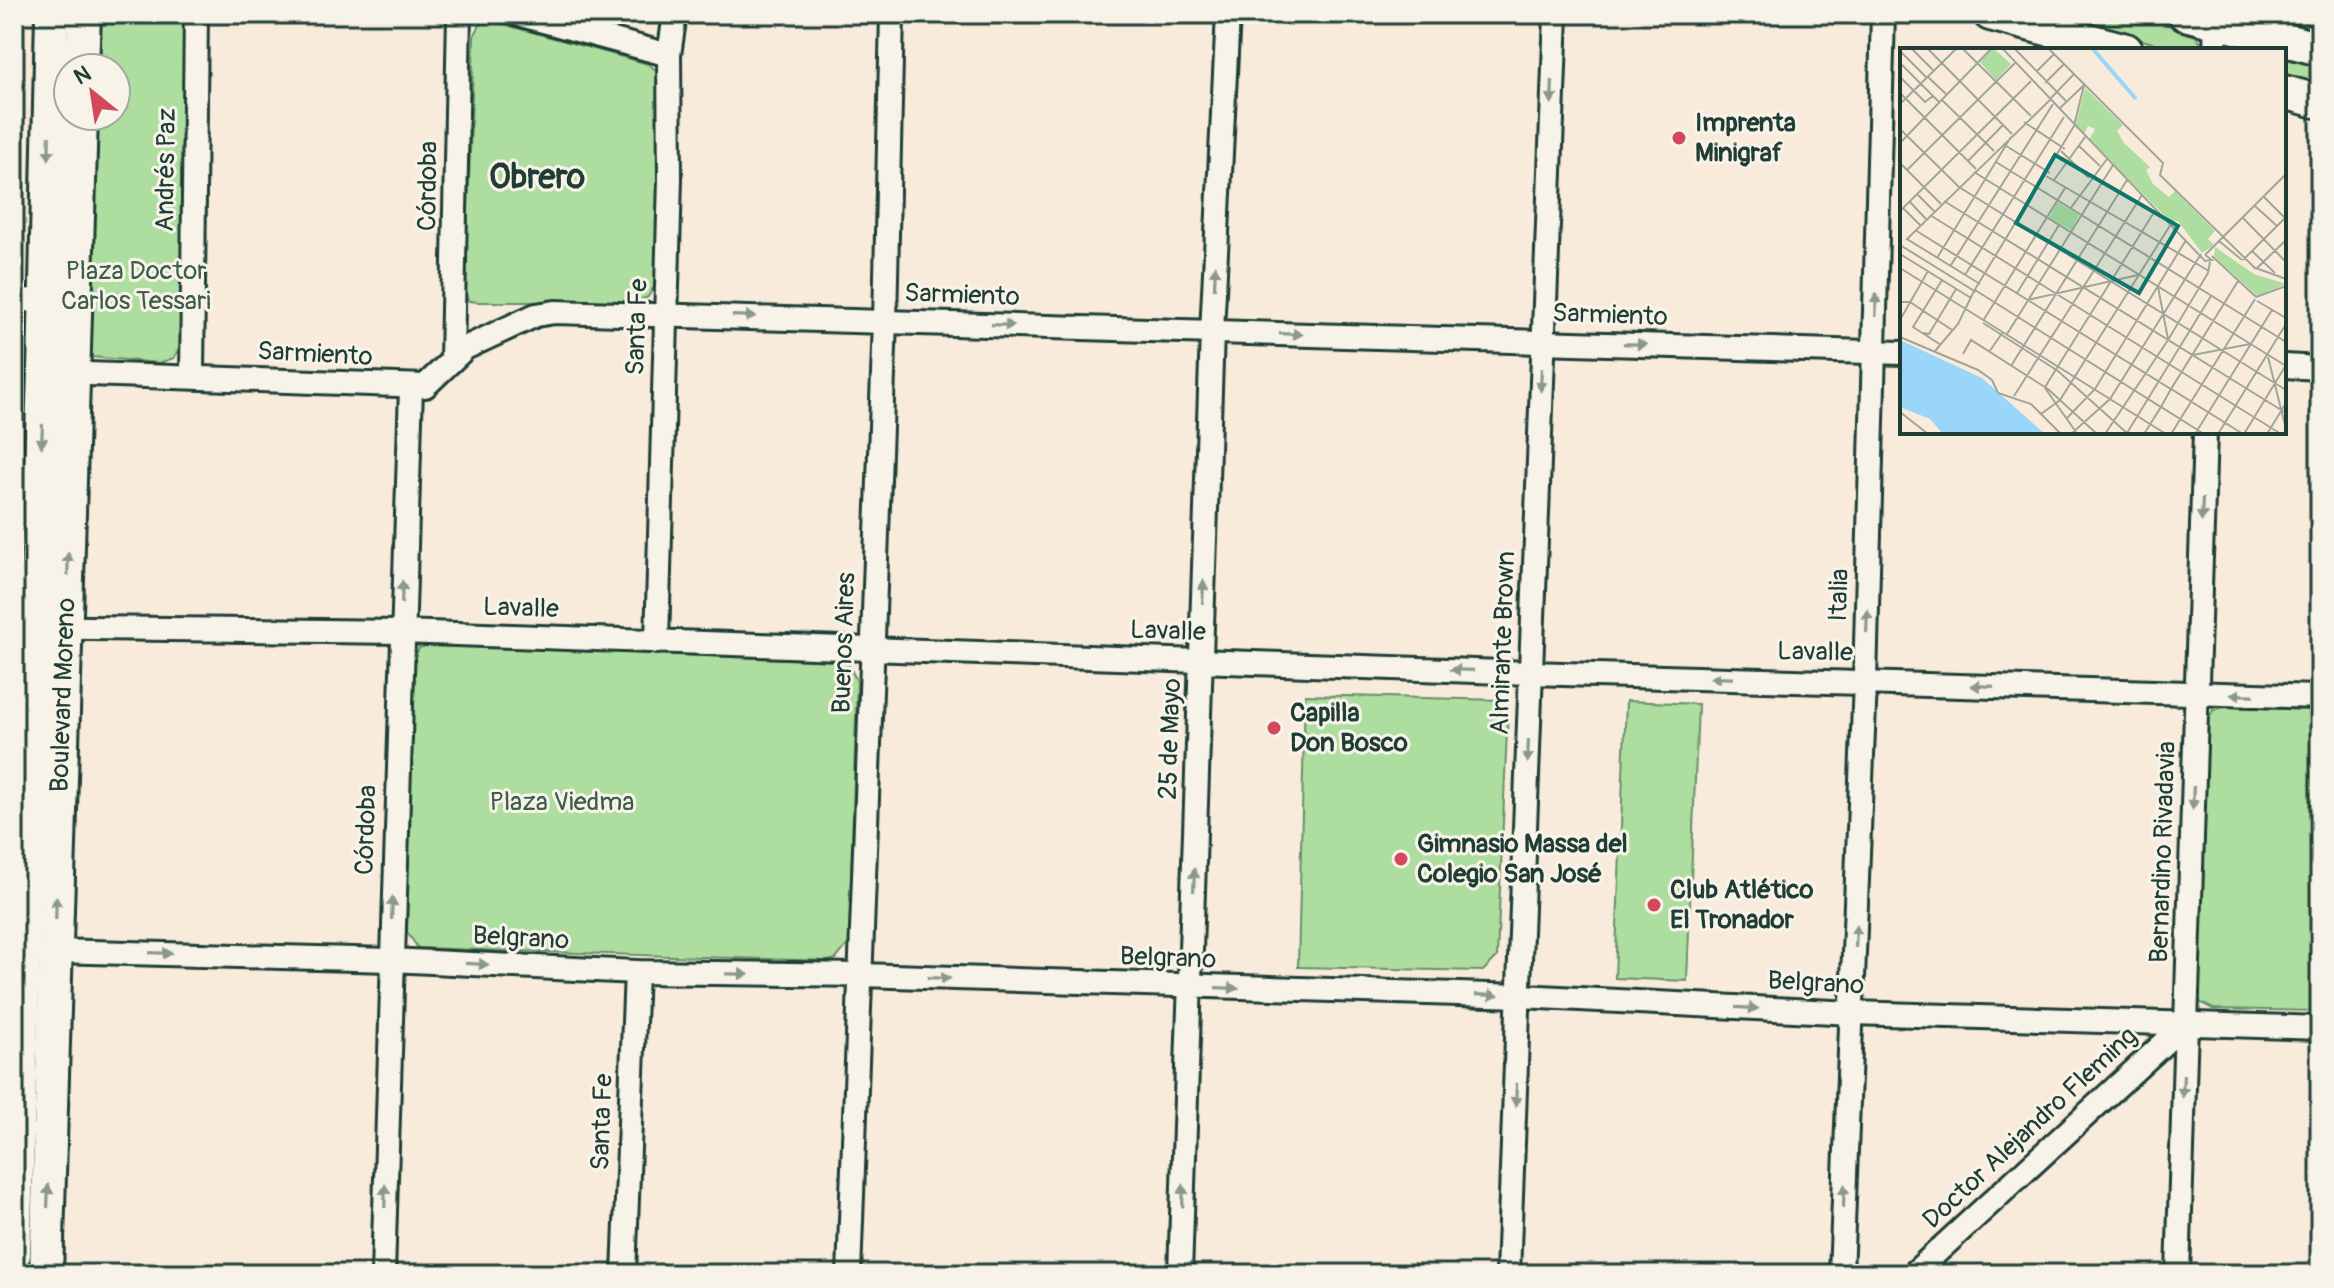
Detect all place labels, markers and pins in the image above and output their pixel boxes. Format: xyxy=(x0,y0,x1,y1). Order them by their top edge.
place label: Imprenta Minigraf xyxy=(1695,107,1796,169)
marker: Imprenta Minigraf xyxy=(1670,129,1688,147)
place label: Capilla Don Bosco xyxy=(1290,697,1408,759)
marker: Capilla Don Bosco xyxy=(1265,719,1283,737)
place label: Gimnasio Massa del Colegio San José xyxy=(1417,828,1628,890)
marker: Gimnasio Massa del Colegio San José xyxy=(1392,850,1410,868)
place label: Club Atlético El Tronador xyxy=(1670,874,1813,936)
marker: Club Atlético El Tronador xyxy=(1645,896,1663,914)

